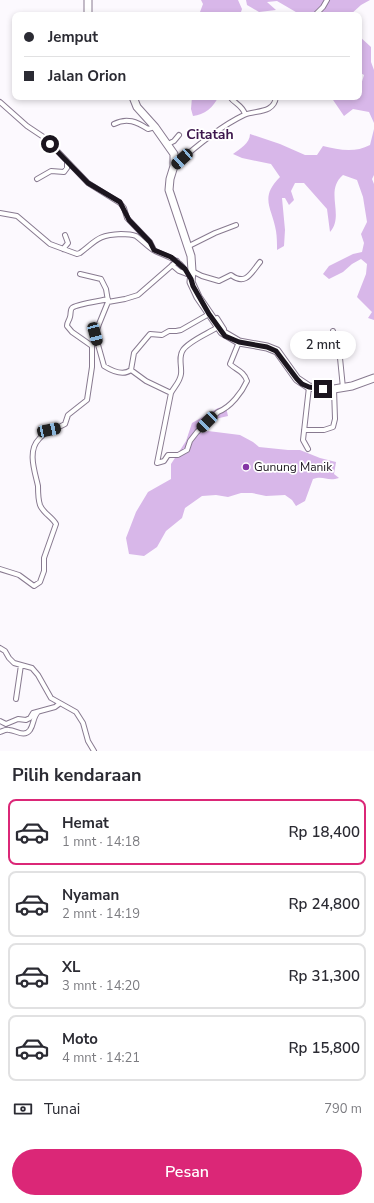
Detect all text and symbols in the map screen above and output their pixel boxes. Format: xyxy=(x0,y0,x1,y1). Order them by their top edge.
text: Jemput xyxy=(48,27,98,47)
text: Jalan Orion xyxy=(48,66,126,86)
district label: Citatah xyxy=(186,125,234,144)
route start xyxy=(41,135,59,153)
car xyxy=(169,147,195,171)
car xyxy=(86,321,104,347)
callout: 2 mnt xyxy=(290,331,356,359)
text: 2 mnt xyxy=(306,336,340,354)
route end xyxy=(314,380,332,398)
car xyxy=(194,409,220,435)
car xyxy=(36,422,62,438)
place label: Gunung Manik xyxy=(254,459,333,475)
marker: Gunung Manik xyxy=(241,462,251,472)
text: Pilih kendaraan xyxy=(12,763,142,787)
text: Hemat xyxy=(62,813,109,833)
icon: car xyxy=(14,814,50,850)
text: Rp 18,400 xyxy=(288,822,360,842)
text: 1 mnt · 14:18 xyxy=(62,833,140,851)
text: Nyaman xyxy=(62,885,119,905)
icon: car xyxy=(14,886,50,922)
text: Rp 24,800 xyxy=(288,894,360,914)
text: 2 mnt · 14:19 xyxy=(62,905,140,923)
text: XL xyxy=(62,957,81,977)
icon: car xyxy=(14,958,50,994)
text: Rp 31,300 xyxy=(288,966,360,986)
text: 3 mnt · 14:20 xyxy=(62,977,140,995)
text: Moto xyxy=(62,1029,98,1049)
icon: car xyxy=(14,1030,50,1066)
text: Rp 15,800 xyxy=(288,1038,360,1058)
text: 4 mnt · 14:21 xyxy=(62,1049,140,1067)
icon: cash xyxy=(12,1098,34,1120)
text: Tunai xyxy=(44,1099,80,1119)
text: 790 m xyxy=(324,1100,362,1118)
button: Pesan xyxy=(12,1149,362,1195)

